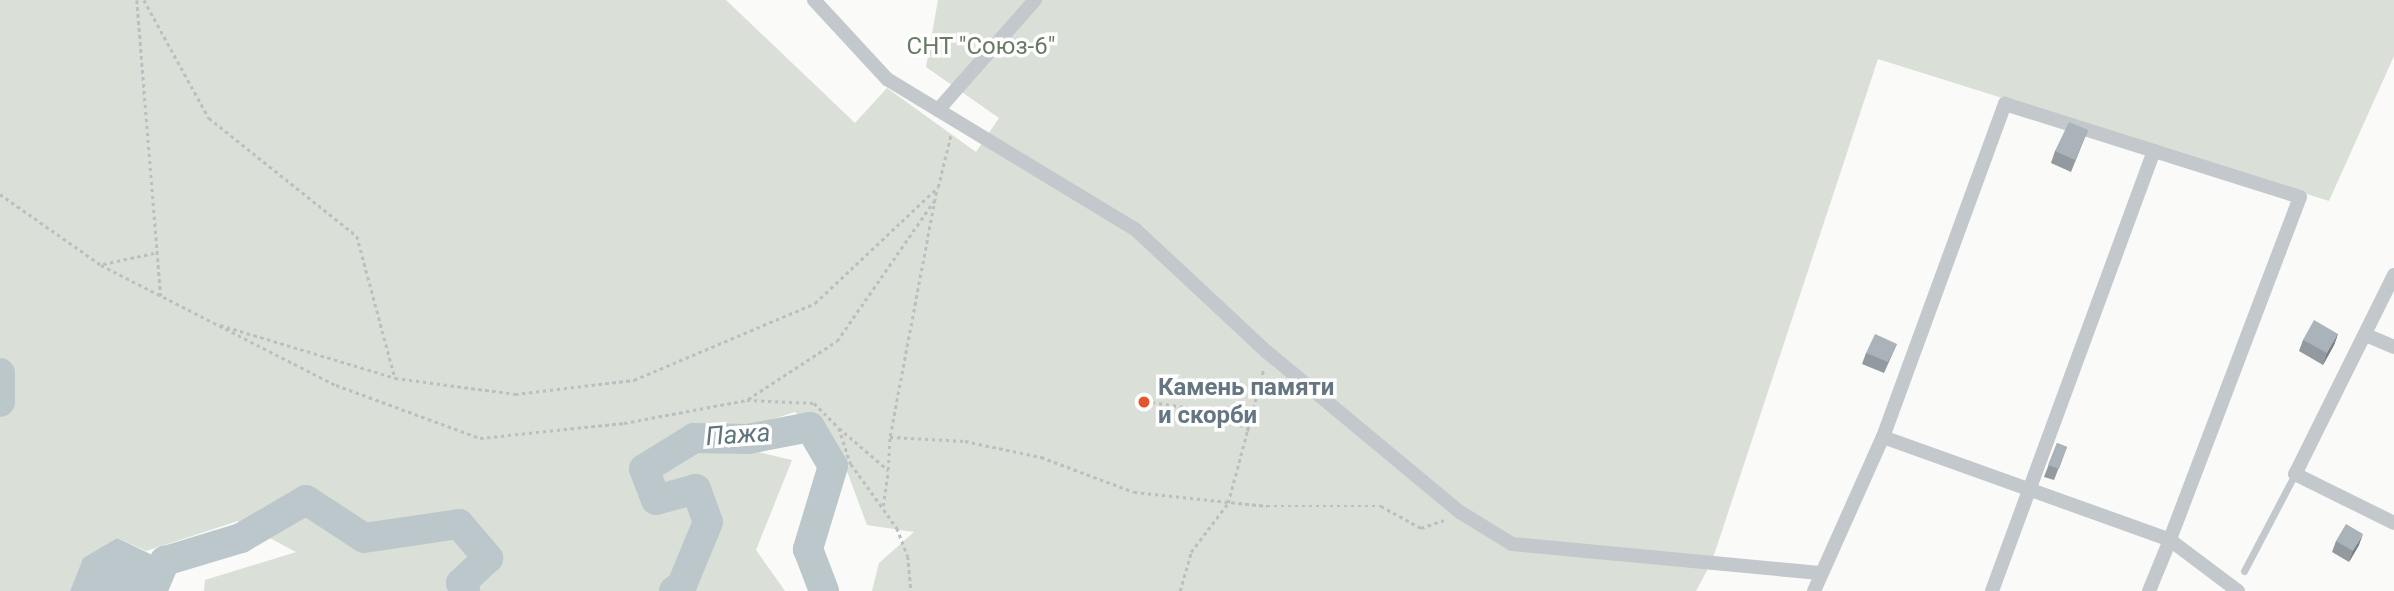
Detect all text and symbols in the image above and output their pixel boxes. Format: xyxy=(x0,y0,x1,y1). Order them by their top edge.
park label: СНТ "Союз-6" xyxy=(906,33,1056,61)
place label: Камень памяти и скорби xyxy=(1158,374,1334,430)
marker: Камень памяти и скорби xyxy=(1136,394,1152,410)
water label: Пажа xyxy=(705,417,771,453)

